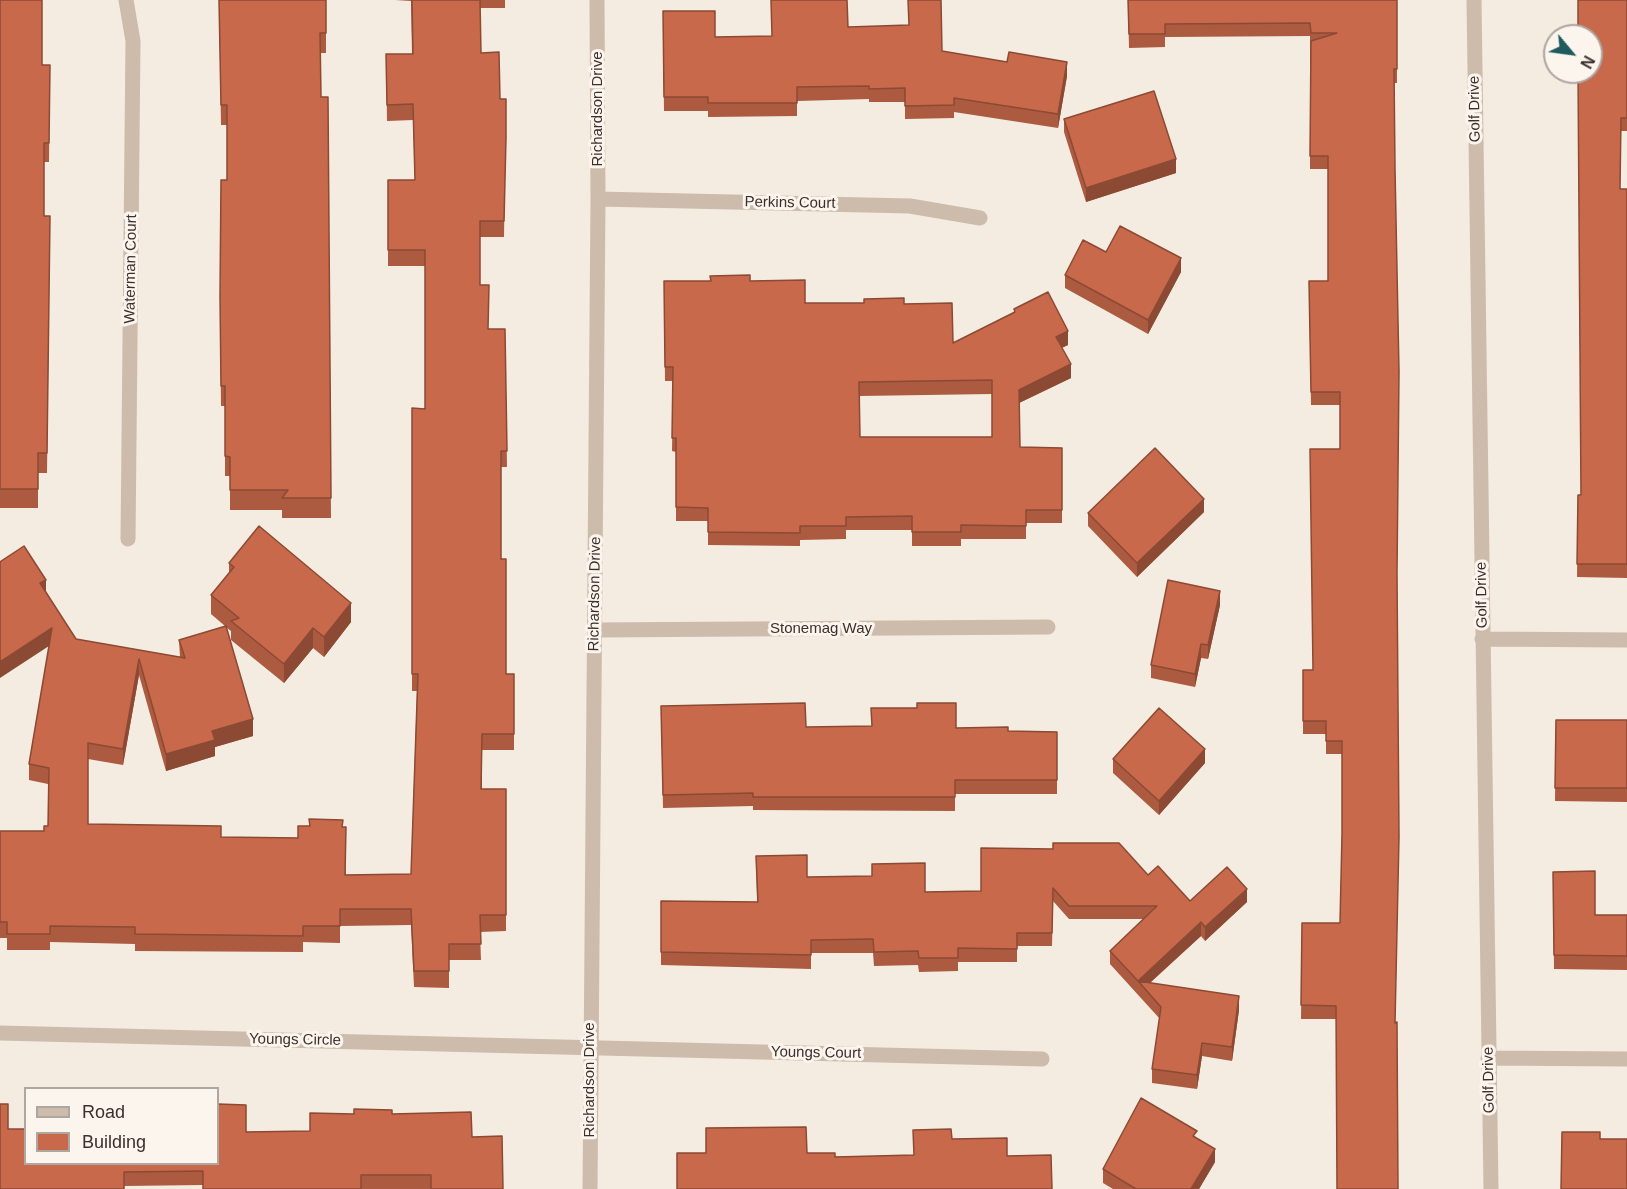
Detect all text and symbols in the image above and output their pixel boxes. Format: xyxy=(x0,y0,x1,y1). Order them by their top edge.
north arrow xyxy=(1543,24,1603,84)
street label: Richardson Drive xyxy=(589,51,607,167)
text: N xyxy=(1577,53,1598,71)
street label: Golf Drive xyxy=(1465,76,1485,142)
street label: Perkins Court xyxy=(744,193,836,213)
street label: Waterman Court xyxy=(121,214,141,324)
street label: Richardson Drive xyxy=(585,536,605,652)
street label: Golf Drive xyxy=(1472,562,1492,628)
street label: Stonemag Way xyxy=(770,620,872,638)
street label: Richardson Drive xyxy=(581,1022,599,1138)
street label: Youngs Circle xyxy=(249,1030,341,1050)
street label: Youngs Court xyxy=(771,1043,861,1063)
street label: Golf Drive xyxy=(1479,1047,1499,1113)
legend xyxy=(24,1087,219,1165)
text: Road xyxy=(82,1102,125,1122)
text: Building xyxy=(82,1132,146,1152)

